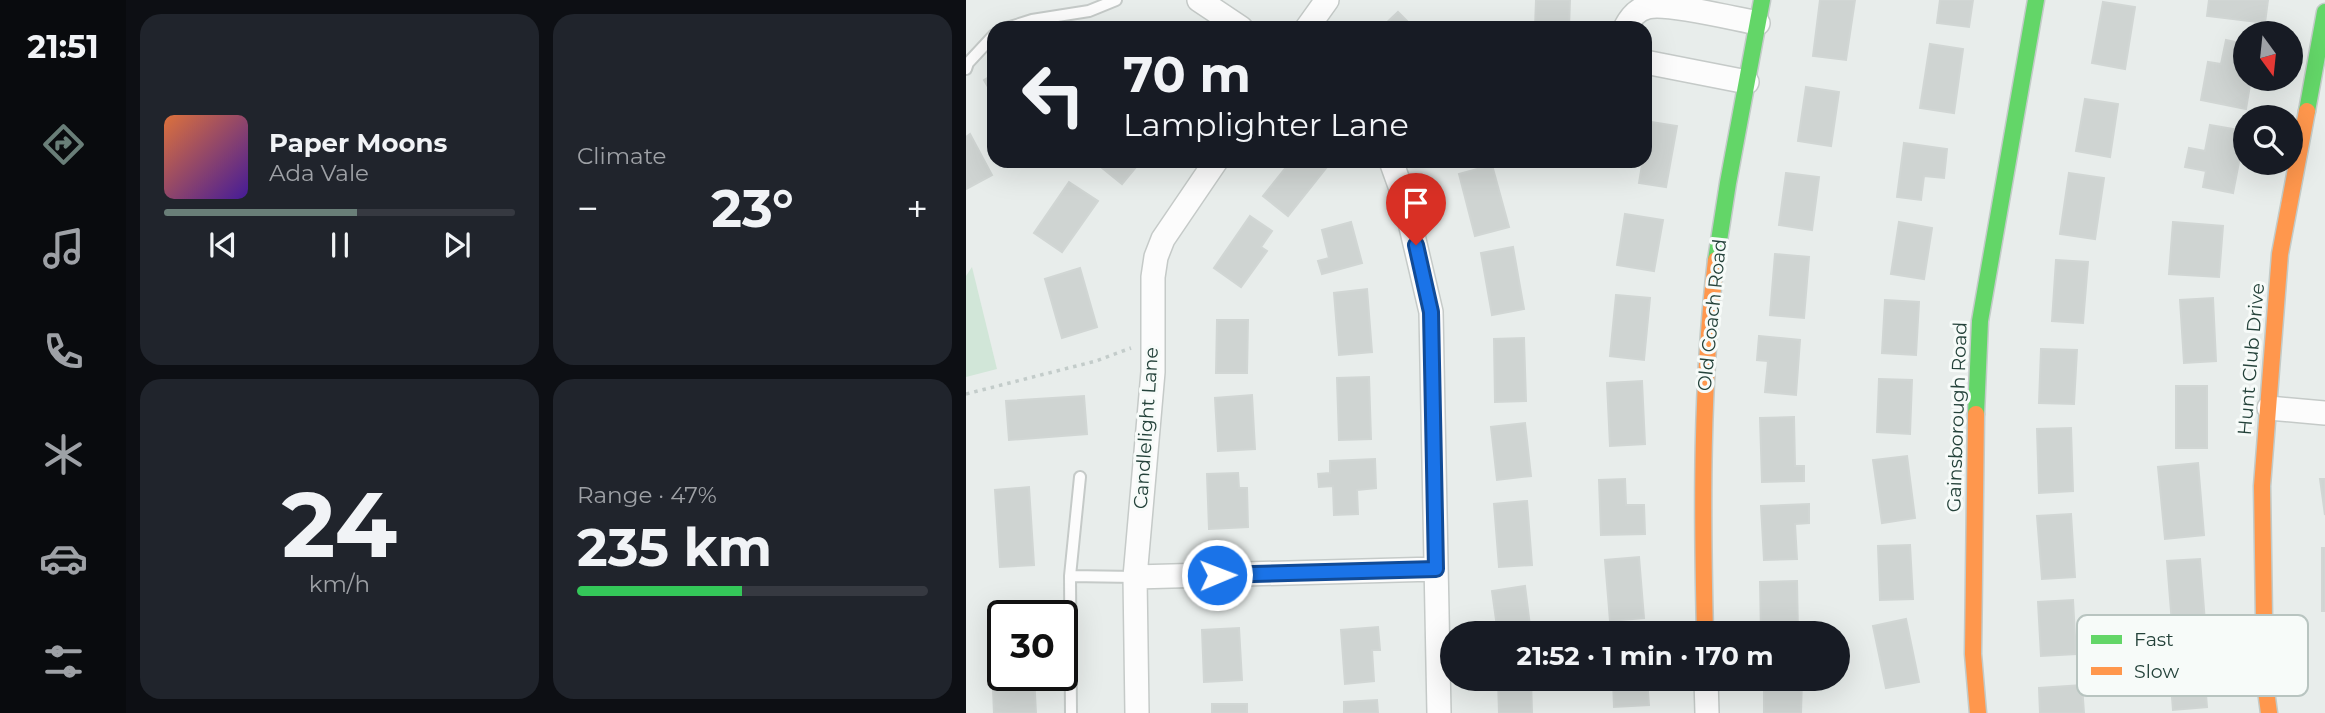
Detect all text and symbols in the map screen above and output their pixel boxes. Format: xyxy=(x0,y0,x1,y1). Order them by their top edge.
north arrow xyxy=(2233,21,2303,91)
map controls xyxy=(2233,21,2303,175)
text: 21:51 xyxy=(27,27,99,66)
text: 70 m xyxy=(1123,45,1251,104)
icon: left xyxy=(1008,49,1099,140)
text: Lamplighter Lane xyxy=(1123,105,1409,144)
button: search xyxy=(2233,105,2303,175)
icon: directions xyxy=(39,120,88,169)
text: Paper Moons xyxy=(269,127,447,159)
text: Climate xyxy=(577,142,666,170)
text: Ada Vale xyxy=(269,159,369,187)
pin xyxy=(1386,173,1446,245)
text: 23° xyxy=(711,177,794,240)
icon: arrive xyxy=(1397,184,1435,222)
text: − xyxy=(577,185,599,232)
text: + xyxy=(906,185,928,232)
icon: music xyxy=(39,224,88,273)
icon: previous xyxy=(204,226,242,264)
icon: pause xyxy=(321,226,359,264)
icon: next xyxy=(438,226,476,264)
street label: Old Coach Road xyxy=(1693,238,1731,392)
street label: Hunt Club Drive xyxy=(2233,282,2269,436)
street label: Gainsborough Road xyxy=(1942,321,1972,513)
icon: phone xyxy=(39,327,88,376)
street label: Candlelight Lane xyxy=(1129,346,1163,510)
icon: climate xyxy=(39,430,88,479)
text: 24 xyxy=(282,469,397,580)
text: Range · 47% xyxy=(577,481,717,509)
text: 235 km xyxy=(577,516,772,579)
icon: car xyxy=(39,534,88,583)
position arrow xyxy=(1180,538,1254,612)
text: km/h xyxy=(309,570,370,598)
speed limit sign: 30 xyxy=(987,600,1078,691)
legend xyxy=(2077,615,2308,696)
text: Fast xyxy=(2134,628,2174,651)
icon: filters xyxy=(39,637,88,686)
text: 21:52 · 1 min · 170 m xyxy=(1517,640,1773,672)
text: Slow xyxy=(2134,660,2179,683)

